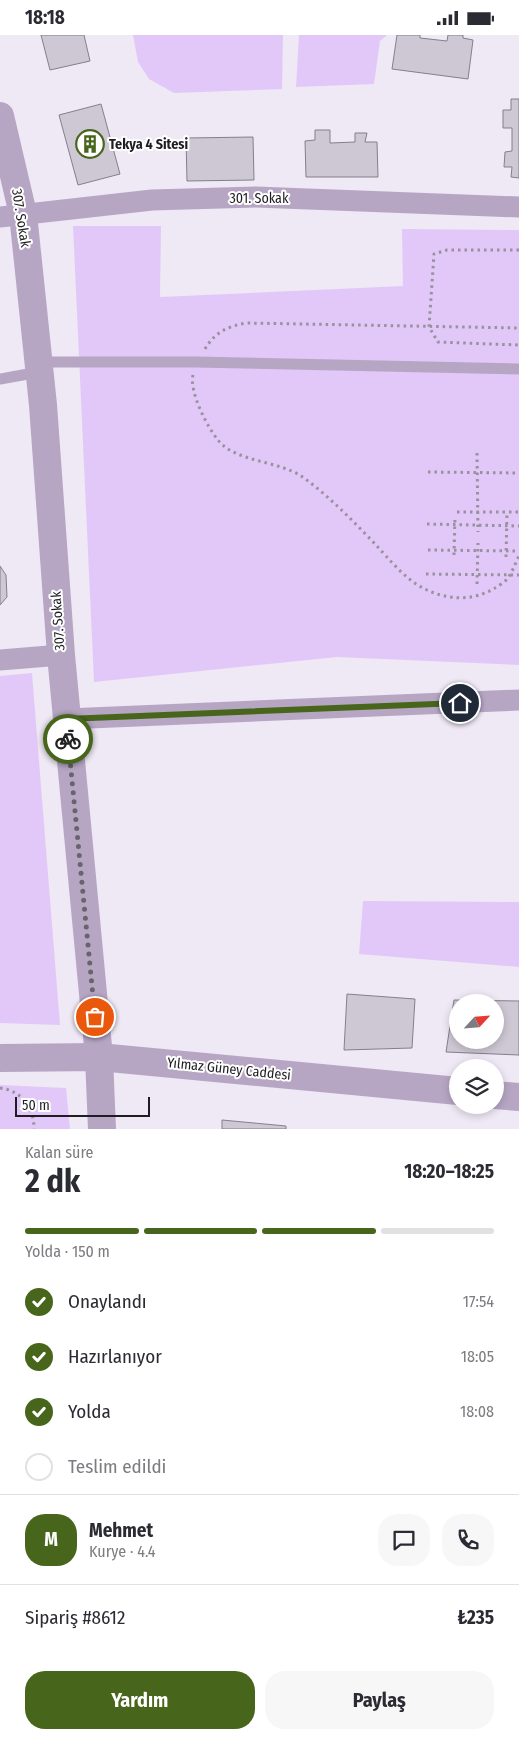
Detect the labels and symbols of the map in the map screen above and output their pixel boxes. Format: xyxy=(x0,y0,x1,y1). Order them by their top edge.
building icon: Tekya 4 Sitesi xyxy=(75,129,105,159)
place label: Tekya 4 Sitesi xyxy=(109,136,188,153)
street label: 307. Sokak xyxy=(8,187,34,249)
street label: 301. Sokak xyxy=(230,190,289,207)
street label: 307. Sokak xyxy=(47,590,69,651)
pin xyxy=(439,682,481,724)
courier xyxy=(43,714,93,764)
north arrow xyxy=(449,994,504,1049)
pin xyxy=(74,996,116,1038)
street label: Yılmaz Güney Caddesi xyxy=(166,1054,292,1084)
scale bar xyxy=(15,1094,150,1117)

